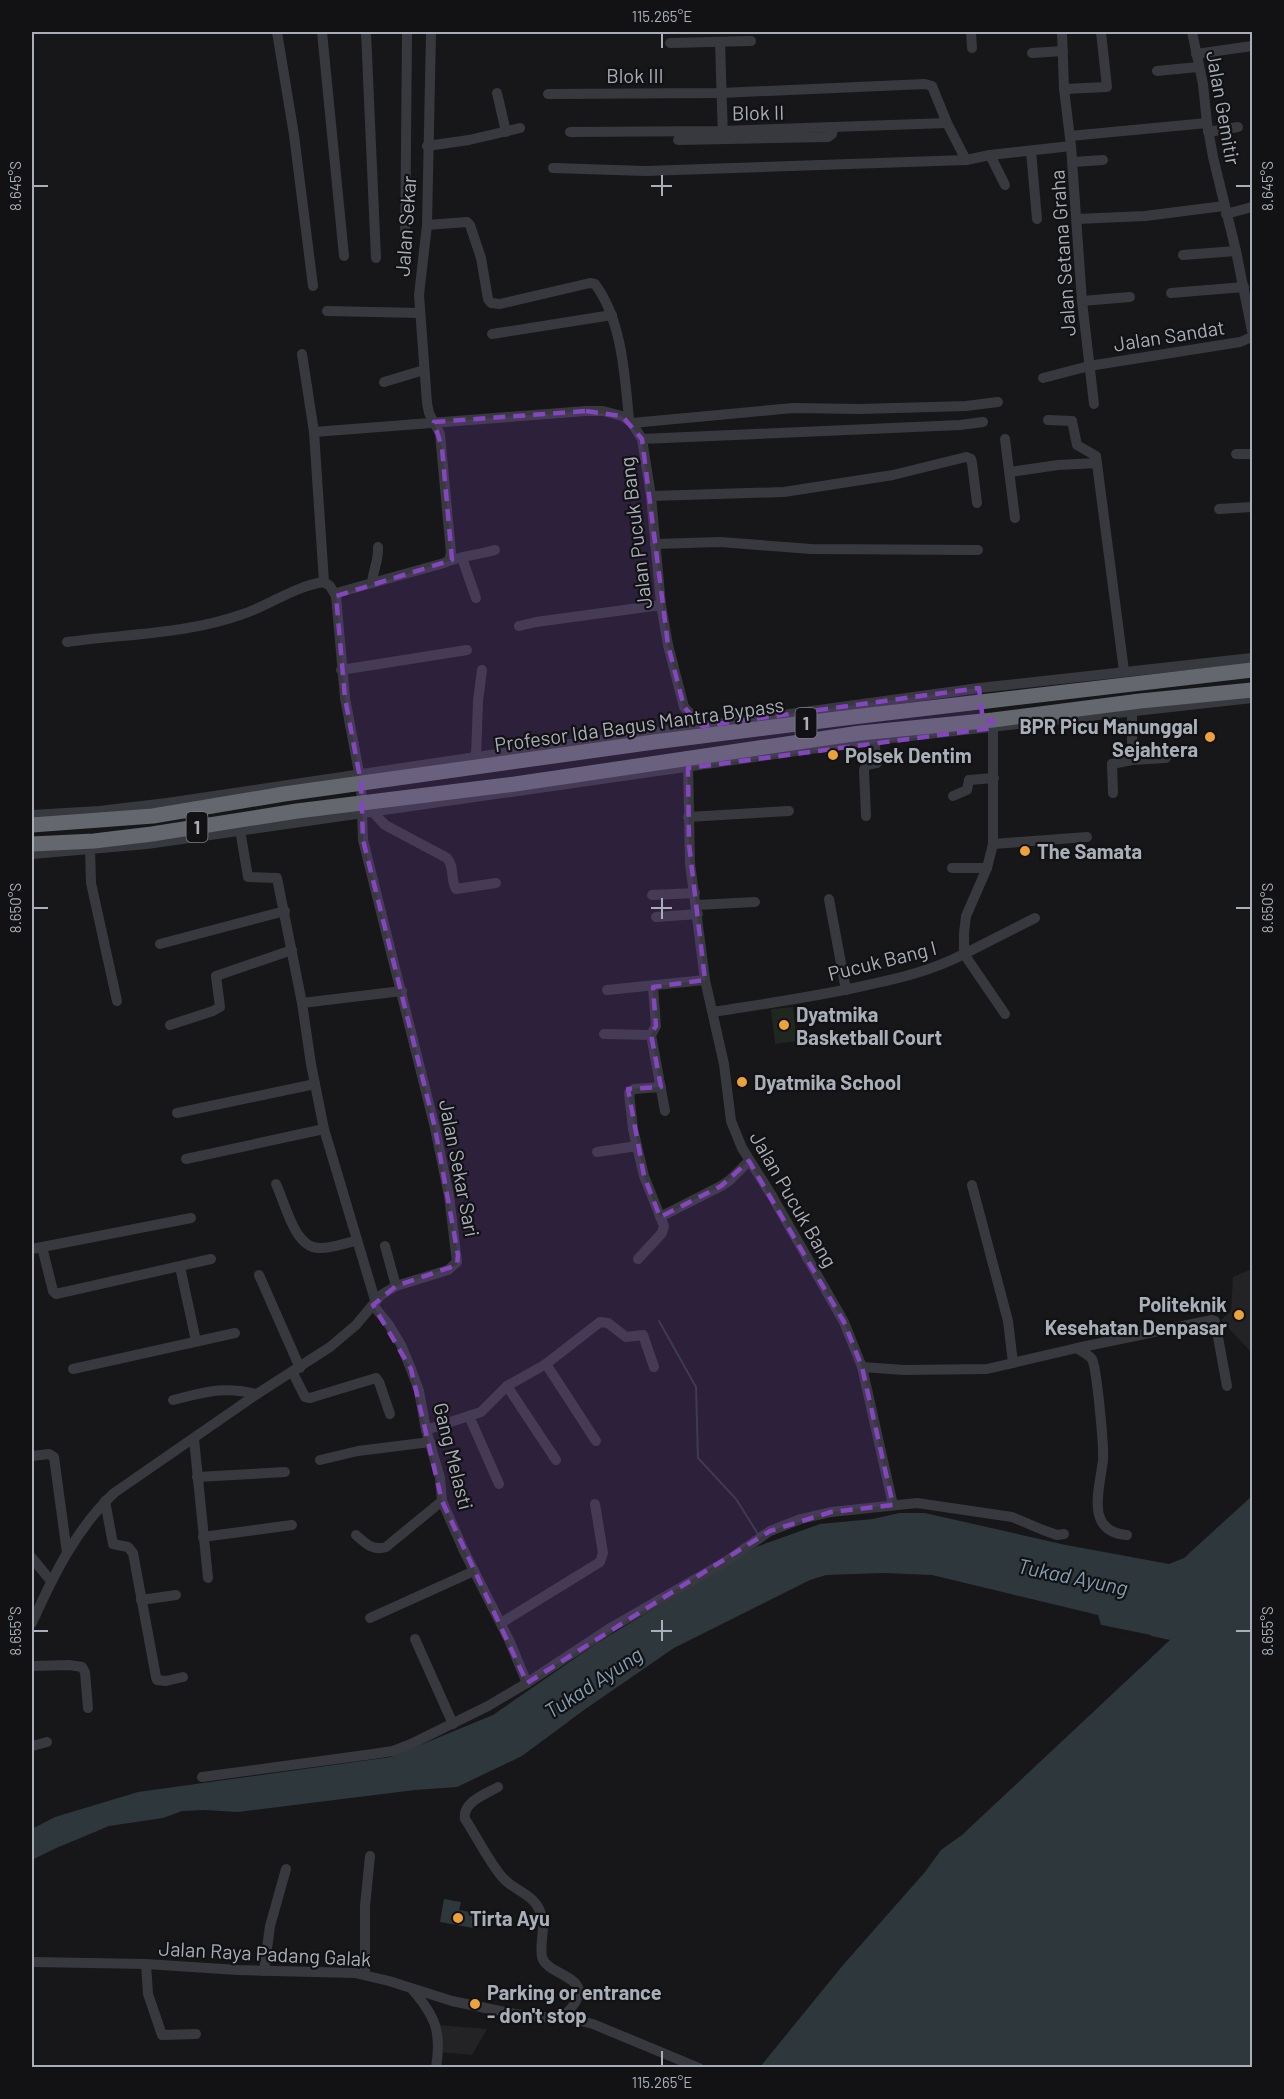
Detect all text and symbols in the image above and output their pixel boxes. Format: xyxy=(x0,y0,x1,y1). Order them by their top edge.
text: 115.265°E xyxy=(632,7,692,25)
street label: Jalan Gemitir xyxy=(1202,49,1246,167)
street label: Blok III xyxy=(606,63,664,87)
street label: Blok II xyxy=(732,100,784,124)
text: 8.645°S xyxy=(6,161,24,211)
text: 8.645°S xyxy=(1258,161,1276,211)
street label: Jalan Setana Graha xyxy=(1044,169,1080,337)
street label: Jalan Sekar xyxy=(390,175,420,277)
street label: Jalan Sandat xyxy=(1112,314,1226,356)
street label: Jalan Pucuk Bang xyxy=(614,456,656,610)
street label: Profesor Ida Bagus Mantra Bypass xyxy=(493,692,785,756)
road number: 1 xyxy=(796,708,816,738)
place label: BPR Picu Manunggal Sejahtera xyxy=(1019,714,1198,761)
marker: BPR Picu Manunggal Sejahtera xyxy=(1203,730,1217,744)
place label: Polsek Dentim xyxy=(845,743,972,767)
marker: Polsek Dentim xyxy=(826,748,840,762)
road number: 1 xyxy=(186,812,208,842)
place label: The Samata xyxy=(1037,839,1142,863)
marker: The Samata xyxy=(1018,844,1032,858)
text: 8.650°S xyxy=(6,883,24,933)
text: 8.650°S xyxy=(1258,883,1276,933)
street label: Pucuk Bang I xyxy=(825,935,939,985)
place label: Dyatmika Basketball Court xyxy=(796,1002,942,1049)
marker: Dyatmika Basketball Court xyxy=(777,1018,791,1032)
place label: Dyatmika School xyxy=(754,1070,901,1094)
marker: Dyatmika School xyxy=(735,1075,749,1089)
street label: Jalan Sekar Sari xyxy=(435,1097,485,1239)
street label: Jalan Pucuk Bang xyxy=(745,1127,843,1271)
place label: Politeknik Kesehatan Denpasar xyxy=(1045,1292,1227,1339)
marker: Politeknik Kesehatan Denpasar xyxy=(1232,1308,1246,1322)
street label: Gang Melasti xyxy=(429,1400,479,1512)
water label: Tukad Ayung xyxy=(1016,1552,1130,1600)
text: 8.655°S xyxy=(6,1606,24,1656)
text: 8.655°S xyxy=(1258,1606,1276,1656)
water label: Tukad Ayung xyxy=(539,1641,647,1723)
place label: Tirta Ayu xyxy=(470,1906,550,1930)
marker: Tirta Ayu xyxy=(451,1911,465,1925)
street label: Jalan Raya Padang Galak xyxy=(158,1935,372,1971)
place label: Parking or entrance - don't stop xyxy=(487,1980,662,2027)
marker: Parking or entrance - don't stop xyxy=(468,1997,482,2011)
text: 115.265°E xyxy=(632,2073,692,2091)

